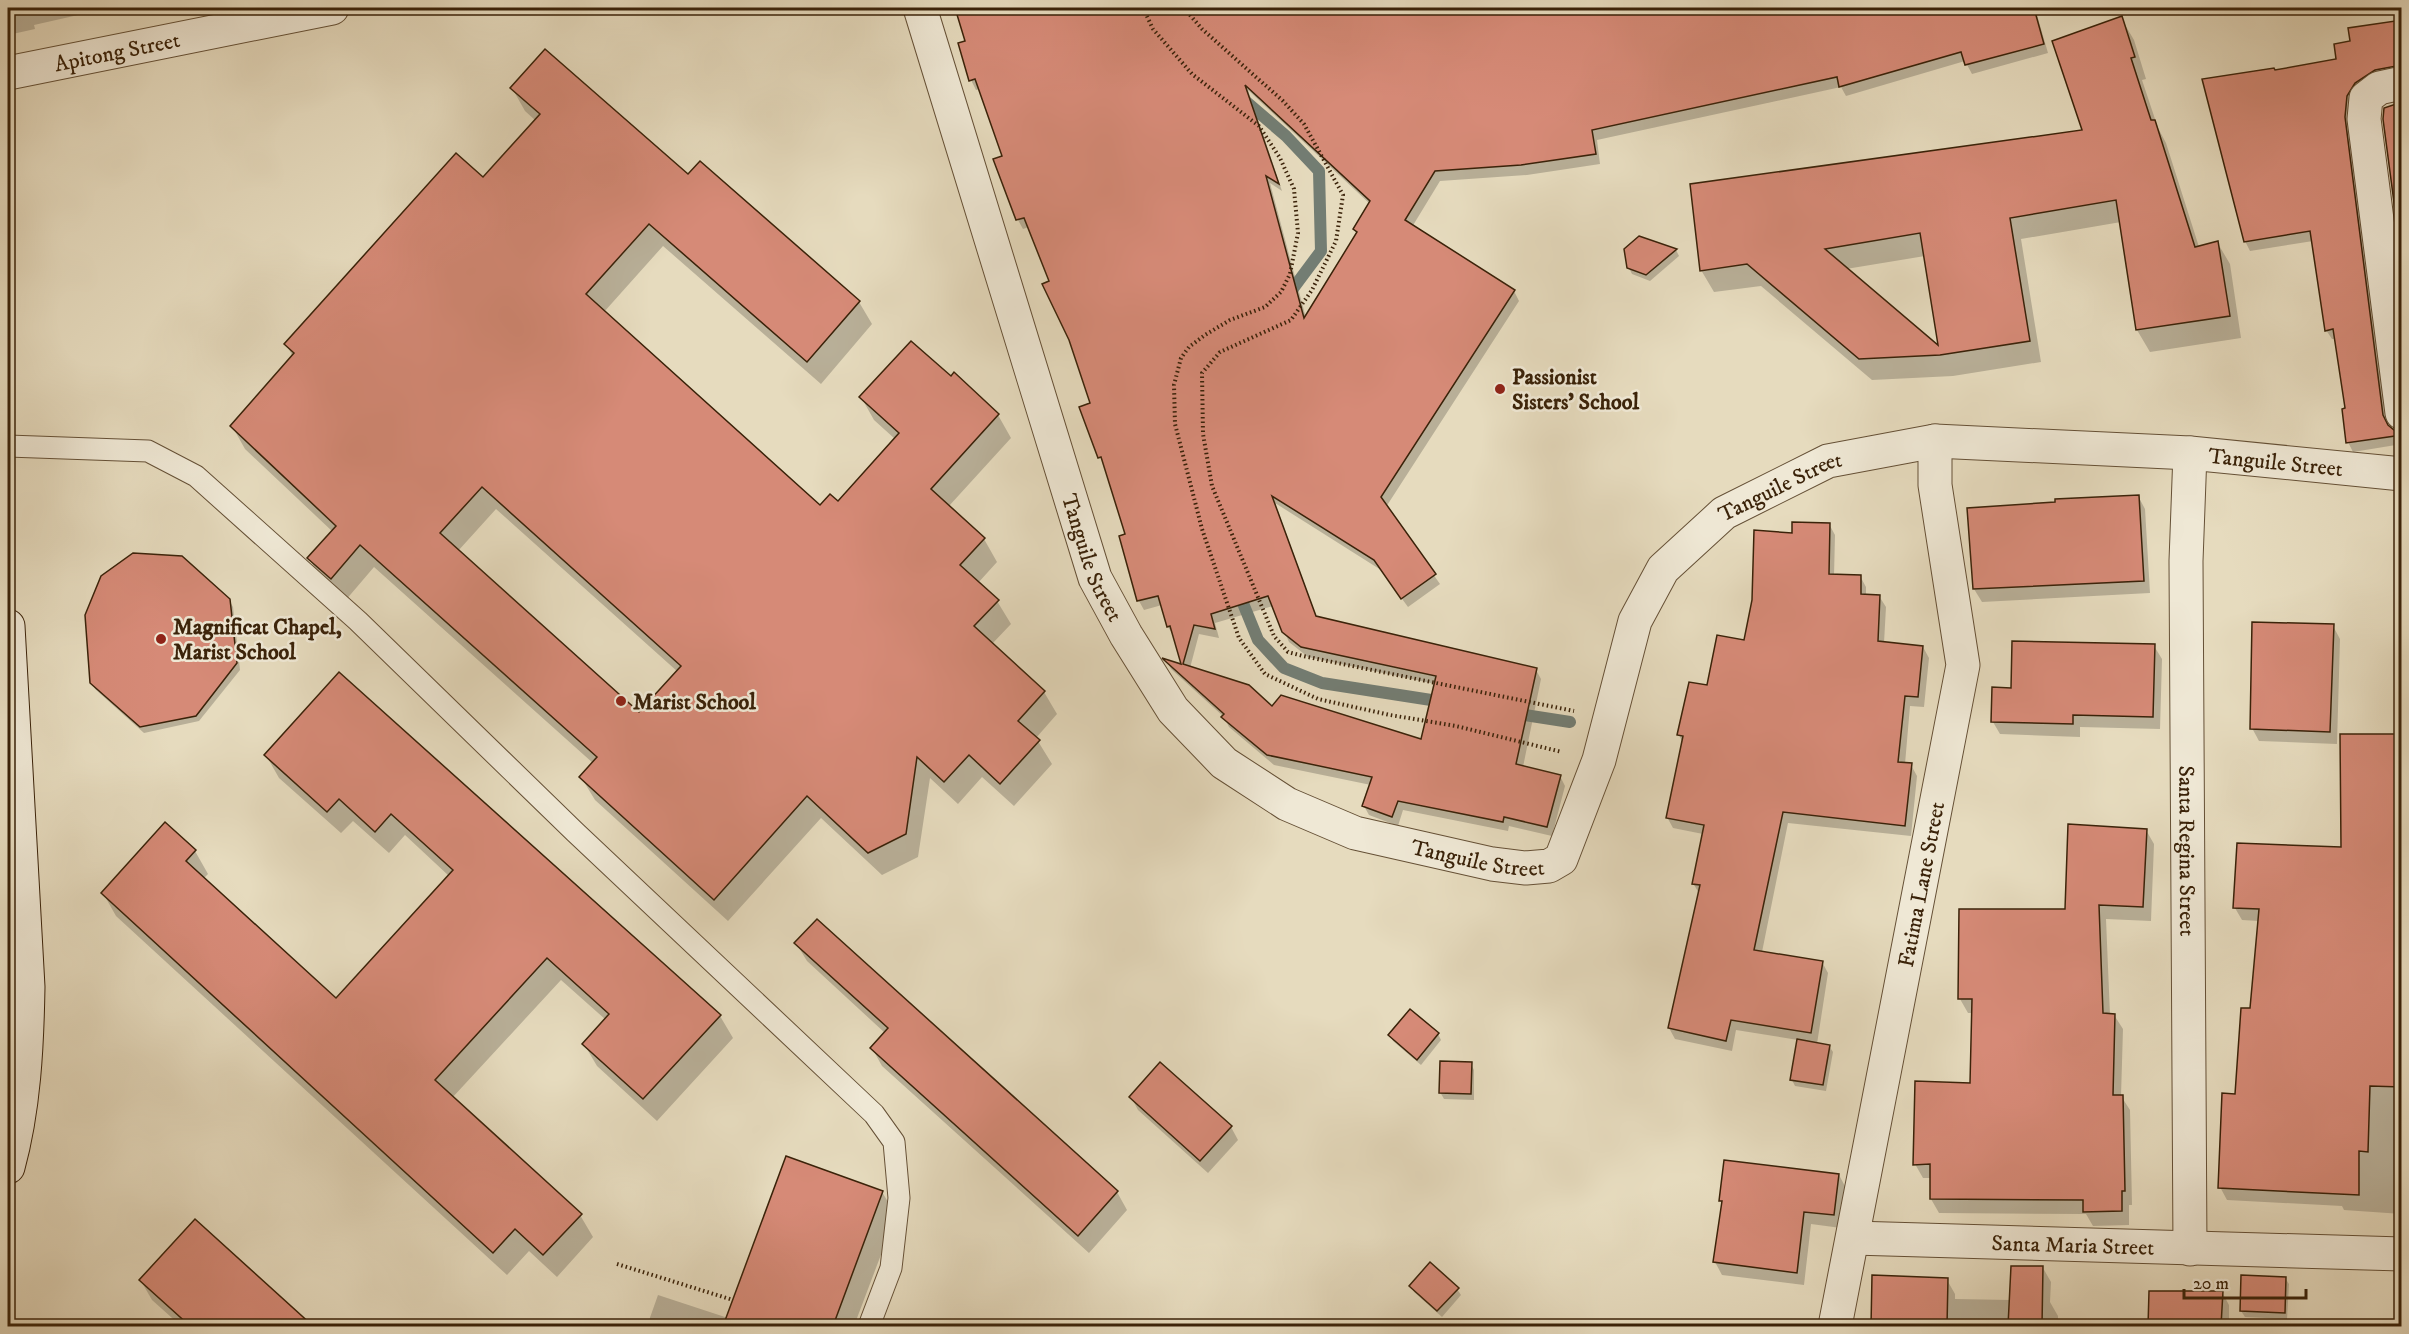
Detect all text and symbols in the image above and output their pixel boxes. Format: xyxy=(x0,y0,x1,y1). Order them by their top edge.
street label: Apitong Street xyxy=(52,27,182,78)
place label: Passionist Sisters' School xyxy=(1512,364,1639,416)
marker: Passionist Sisters' School xyxy=(1493,382,1507,396)
street label: Tanguile Street xyxy=(2207,443,2344,483)
street label: Tanguile Street xyxy=(1714,447,1844,529)
street label: Tanguile Street xyxy=(1055,491,1128,627)
place label: Magnificat Chapel, Marist School xyxy=(173,614,342,666)
marker: Magnificat Chapel, Marist School xyxy=(154,632,168,646)
place label: Marist School xyxy=(633,689,756,716)
marker: Marist School xyxy=(614,694,628,708)
street label: Santa Regina Street xyxy=(2172,765,2200,937)
street label: Fatima Lane Street xyxy=(1893,799,1951,970)
street label: Tanguile Street xyxy=(1408,834,1546,883)
street label: Santa Maria Street xyxy=(1991,1230,2155,1262)
scale bar xyxy=(2184,1262,2306,1300)
text: 20 m xyxy=(2193,1273,2229,1295)

